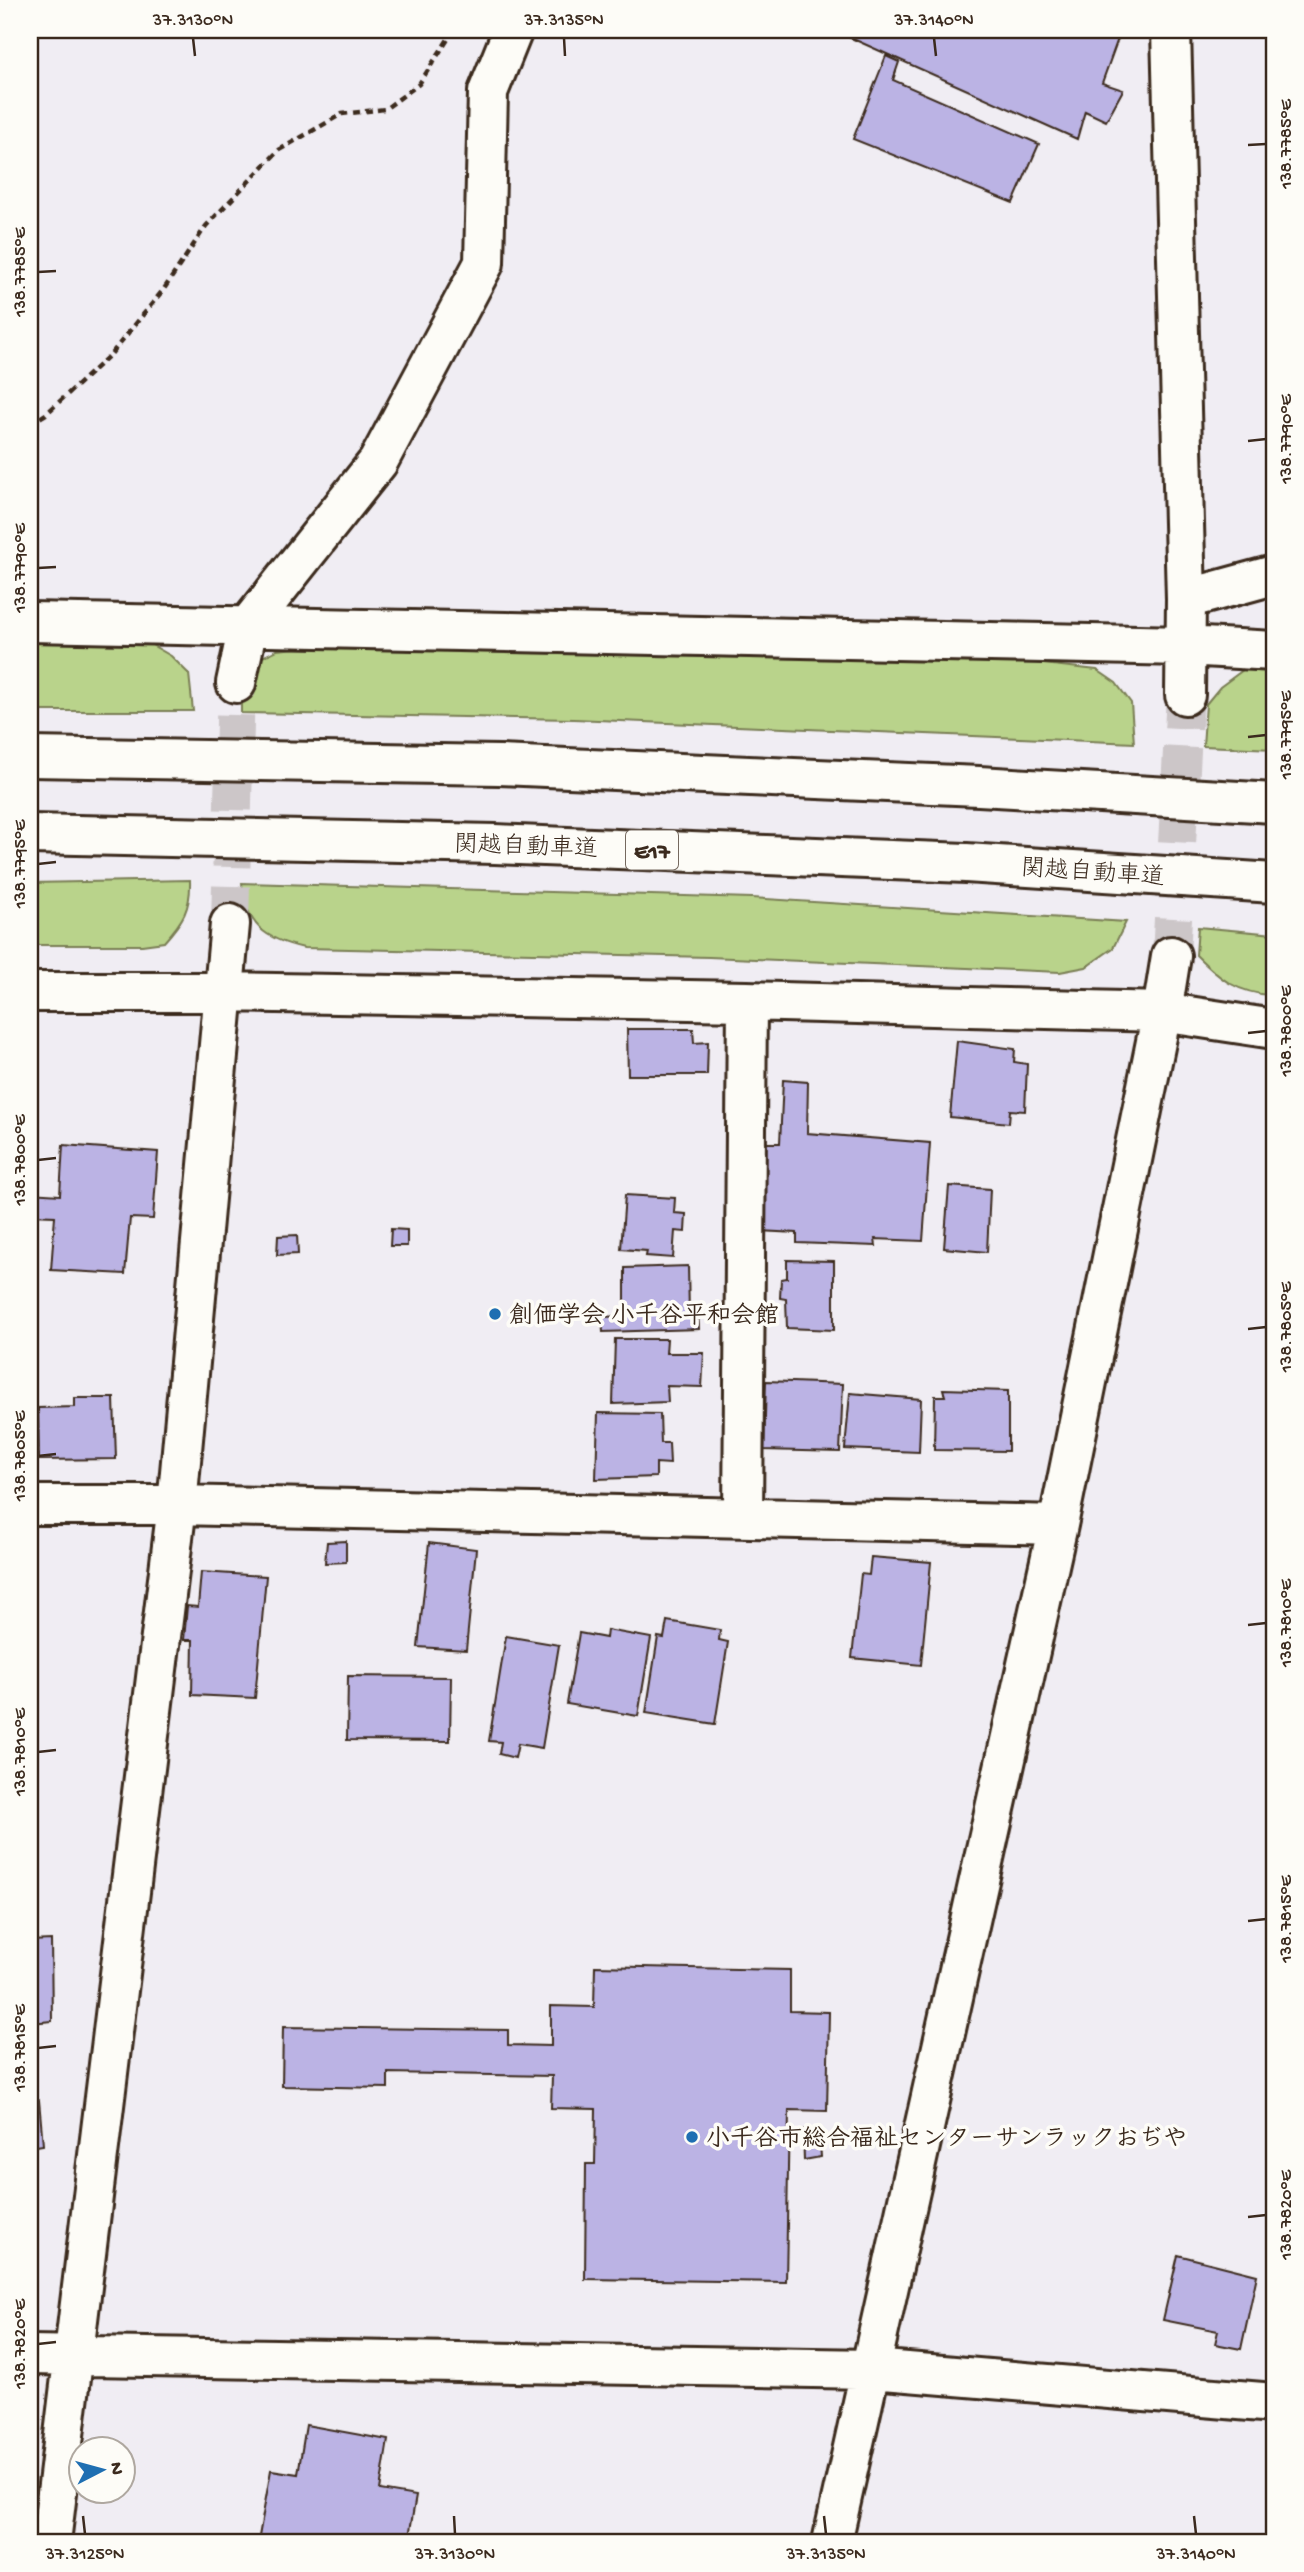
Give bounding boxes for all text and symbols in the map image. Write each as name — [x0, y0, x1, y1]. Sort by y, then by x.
text: 37.3130°N — [152, 11, 233, 32]
text: 37.3135°N — [523, 11, 604, 32]
text: 37.3140°N — [893, 11, 974, 32]
text: 138.7785°E — [1277, 98, 1298, 190]
text: 138.7785°E — [11, 226, 32, 318]
text: 138.7790°E — [1277, 394, 1298, 485]
text: 138.7790°E — [11, 523, 32, 614]
text: 138.7795°E — [1277, 690, 1298, 780]
text: 138.7795°E — [11, 819, 32, 909]
street label: 関越自動車道 — [453, 830, 598, 866]
road number: E17 — [626, 830, 678, 870]
street label: 関越自動車道 — [1020, 854, 1166, 894]
text: 138.7800°E — [1277, 985, 1298, 1078]
text: 138.7800°E — [11, 1114, 32, 1207]
text: 138.7805°E — [1277, 1281, 1298, 1373]
place label: 創価学会 小千谷平和会館 — [509, 1302, 779, 1332]
marker: 創価学会 小千谷平和会館 — [487, 1306, 503, 1322]
text: 138.7805°E — [11, 1410, 32, 1502]
text: 138.7810°E — [1277, 1578, 1298, 1668]
text: 138.7810°E — [11, 1707, 32, 1797]
text: 138.7815°E — [1277, 1875, 1298, 1964]
text: 138.7815°E — [11, 2004, 32, 2093]
place label: 小千谷市総合福祉センターサンラックおぢや — [706, 2125, 1187, 2155]
marker: 小千谷市総合福祉センターサンラックおぢや — [684, 2129, 700, 2145]
text: 138.7820°E — [1277, 2169, 1298, 2261]
text: 138.7820°E — [11, 2298, 32, 2390]
north arrow — [66, 2436, 136, 2506]
text: N — [103, 2461, 128, 2476]
text: 37.3125°N — [44, 2545, 125, 2566]
text: 37.3130°N — [414, 2545, 495, 2566]
text: 37.3135°N — [785, 2545, 866, 2566]
text: 37.3140°N — [1155, 2545, 1236, 2566]

